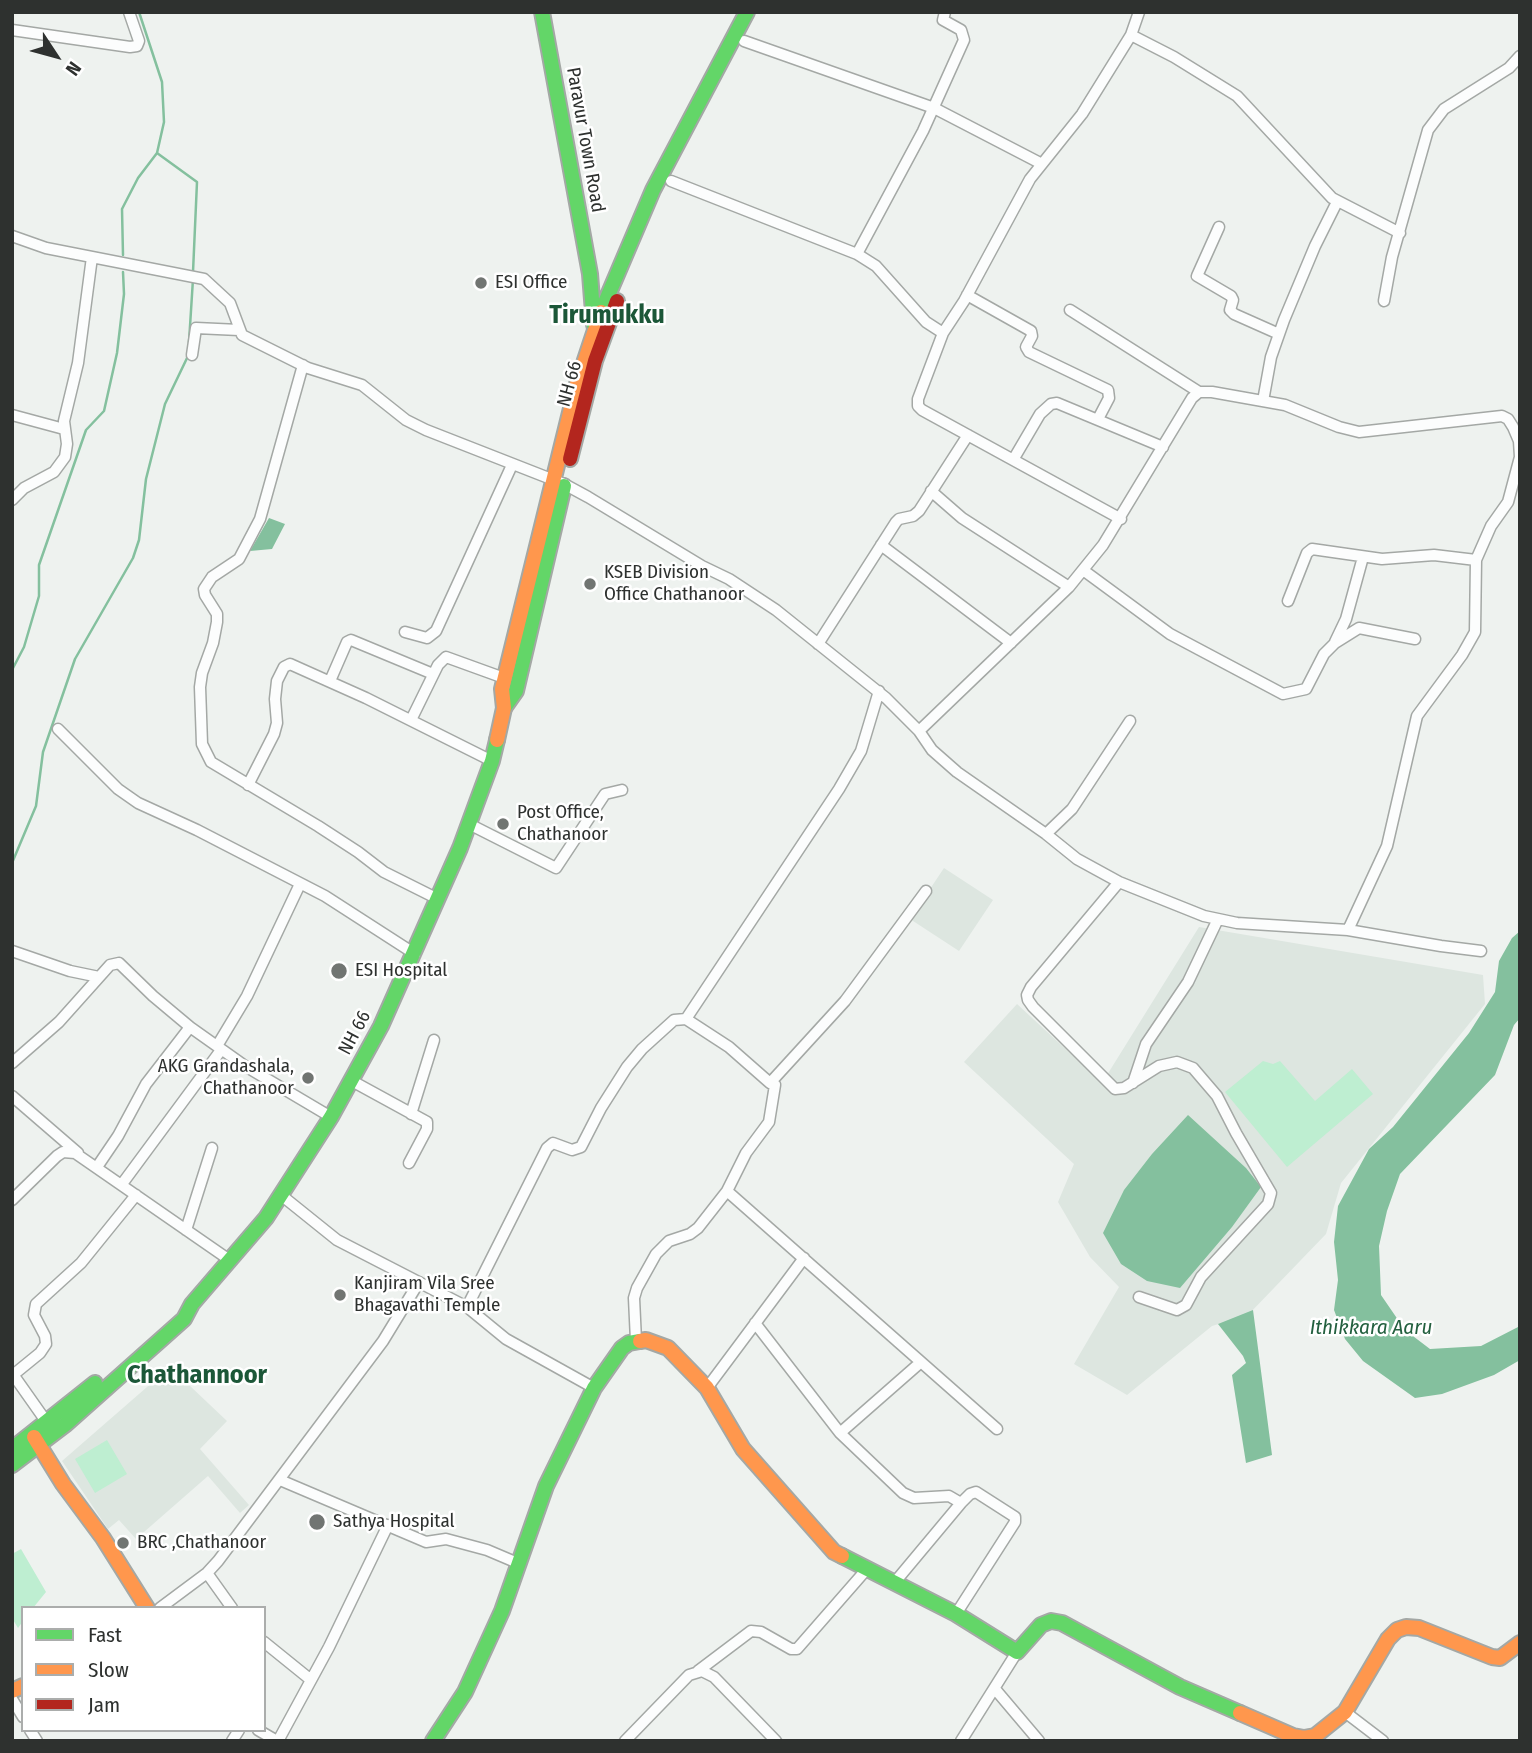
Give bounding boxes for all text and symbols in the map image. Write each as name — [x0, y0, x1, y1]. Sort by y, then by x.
north arrow — [21, 21, 91, 91]
text: N — [61, 57, 86, 80]
street label: Paravur Town Road — [561, 66, 609, 214]
place label: ESI Office — [495, 272, 567, 294]
marker: ESI Office — [473, 275, 489, 291]
district label: Tirumukku — [549, 300, 665, 332]
street label: NH 66 — [553, 359, 587, 409]
place label: KSEB Division Office Chathanoor — [604, 562, 744, 606]
marker: KSEB Division Office Chathanoor — [582, 576, 598, 592]
place label: Post Office, Chathanoor — [517, 802, 608, 846]
marker: Post Office, Chathanoor — [495, 816, 511, 832]
place label: ESI Hospital — [355, 960, 447, 982]
marker: ESI Hospital — [329, 961, 349, 981]
street label: NH 66 — [334, 1007, 376, 1059]
place label: AKG Grandashala, Chathanoor — [158, 1056, 294, 1100]
marker: AKG Grandashala, Chathanoor — [300, 1070, 316, 1086]
place label: Kanjiram Vila Sree Bhagavathi Temple — [354, 1273, 500, 1317]
marker: Kanjiram Vila Sree Bhagavathi Temple — [332, 1287, 348, 1303]
water label: Ithikkara Aaru — [1310, 1315, 1432, 1341]
district label: Chathannoor — [127, 1360, 267, 1392]
place label: Sathya Hospital — [333, 1511, 455, 1533]
marker: Sathya Hospital — [307, 1512, 327, 1532]
place label: BRC ,Chathanoor — [137, 1532, 266, 1554]
marker: BRC ,Chathanoor — [115, 1535, 131, 1551]
legend — [21, 1606, 266, 1732]
text: Fast — [88, 1622, 122, 1648]
text: Slow — [88, 1657, 129, 1683]
text: Jam — [88, 1692, 120, 1718]

